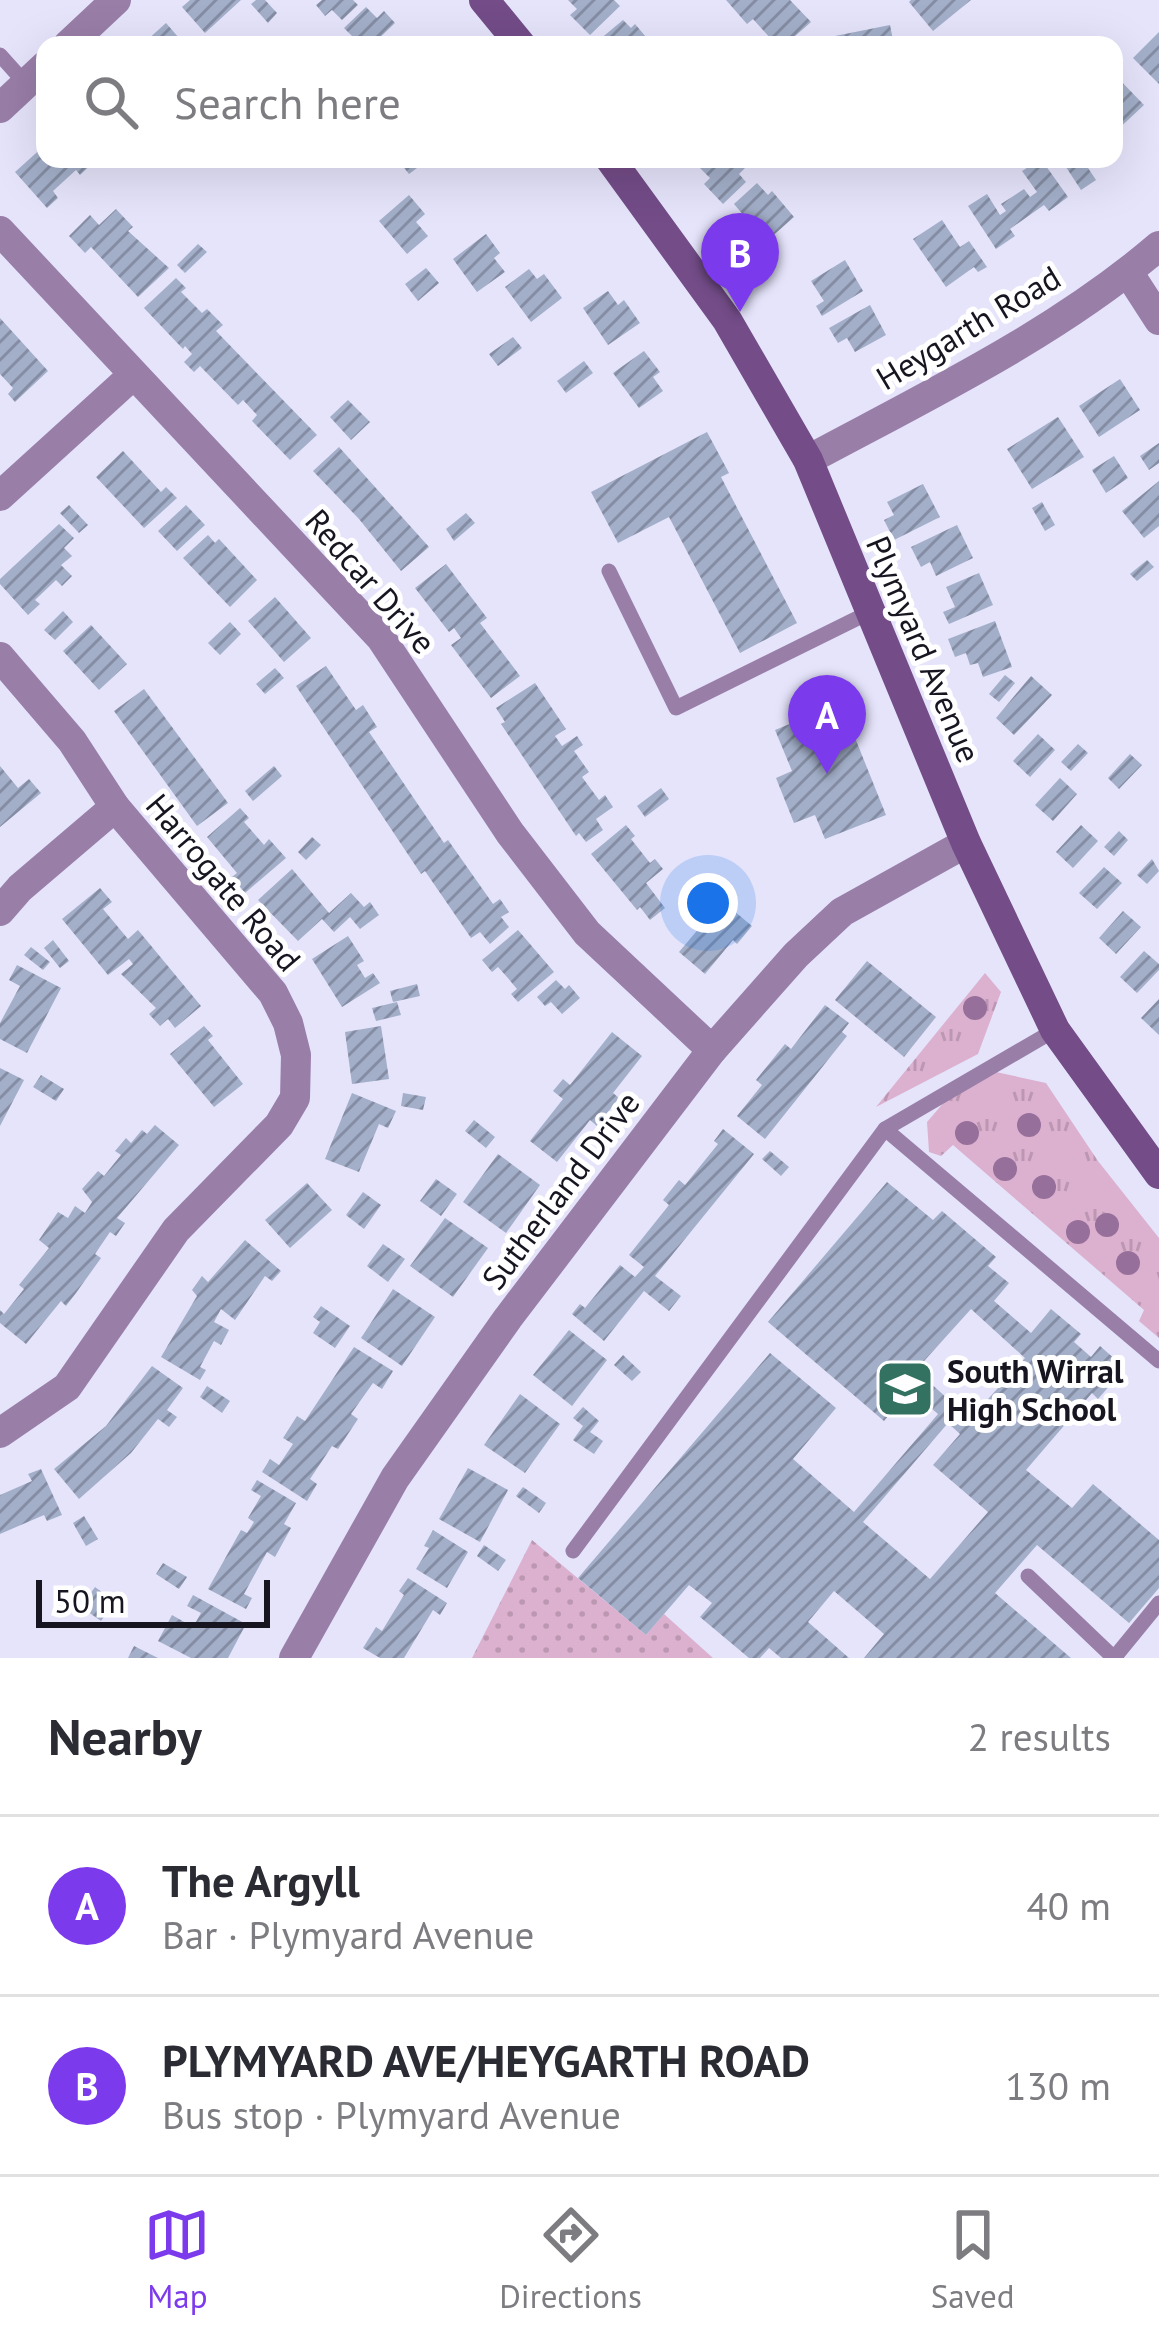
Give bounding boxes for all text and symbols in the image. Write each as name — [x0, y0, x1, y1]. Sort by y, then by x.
search box — [36, 36, 1123, 168]
icon: search — [78, 69, 144, 135]
text: Search here — [174, 73, 401, 131]
pin: B — [701, 213, 779, 312]
street label: Heygarth Road — [868, 255, 1068, 399]
street label: Redcar Drive — [296, 500, 446, 662]
street label: Plymyard Avenue — [857, 529, 991, 769]
pin: A — [788, 675, 866, 774]
street label: Harrogate Road — [137, 784, 311, 980]
your location — [678, 873, 738, 933]
street label: Sutherland Drive — [471, 1082, 649, 1298]
place label: South Wirral High School — [947, 1349, 1124, 1430]
school or university icon: South Wirral High School — [874, 1358, 936, 1420]
scale bar — [36, 1574, 270, 1627]
text: 50 m — [54, 1579, 126, 1622]
text: Nearby — [48, 1703, 202, 1769]
text: 2 results — [968, 1711, 1111, 1762]
text: The Argyll — [162, 1851, 360, 1909]
text: A — [75, 1880, 99, 1931]
text: 40 m — [1026, 1880, 1111, 1931]
text: Bar · Plymyard Avenue — [162, 1909, 534, 1960]
text: PLYMYARD AVE/HEYGARTH ROAD — [162, 2031, 810, 2089]
text: B — [75, 2060, 99, 2111]
text: 130 m — [1005, 2060, 1111, 2111]
text: Bus stop · Plymyard Avenue — [162, 2089, 621, 2140]
tab: Map — [144, 2202, 210, 2317]
tab: Directions — [499, 2202, 642, 2317]
tab: Saved — [931, 2202, 1015, 2317]

